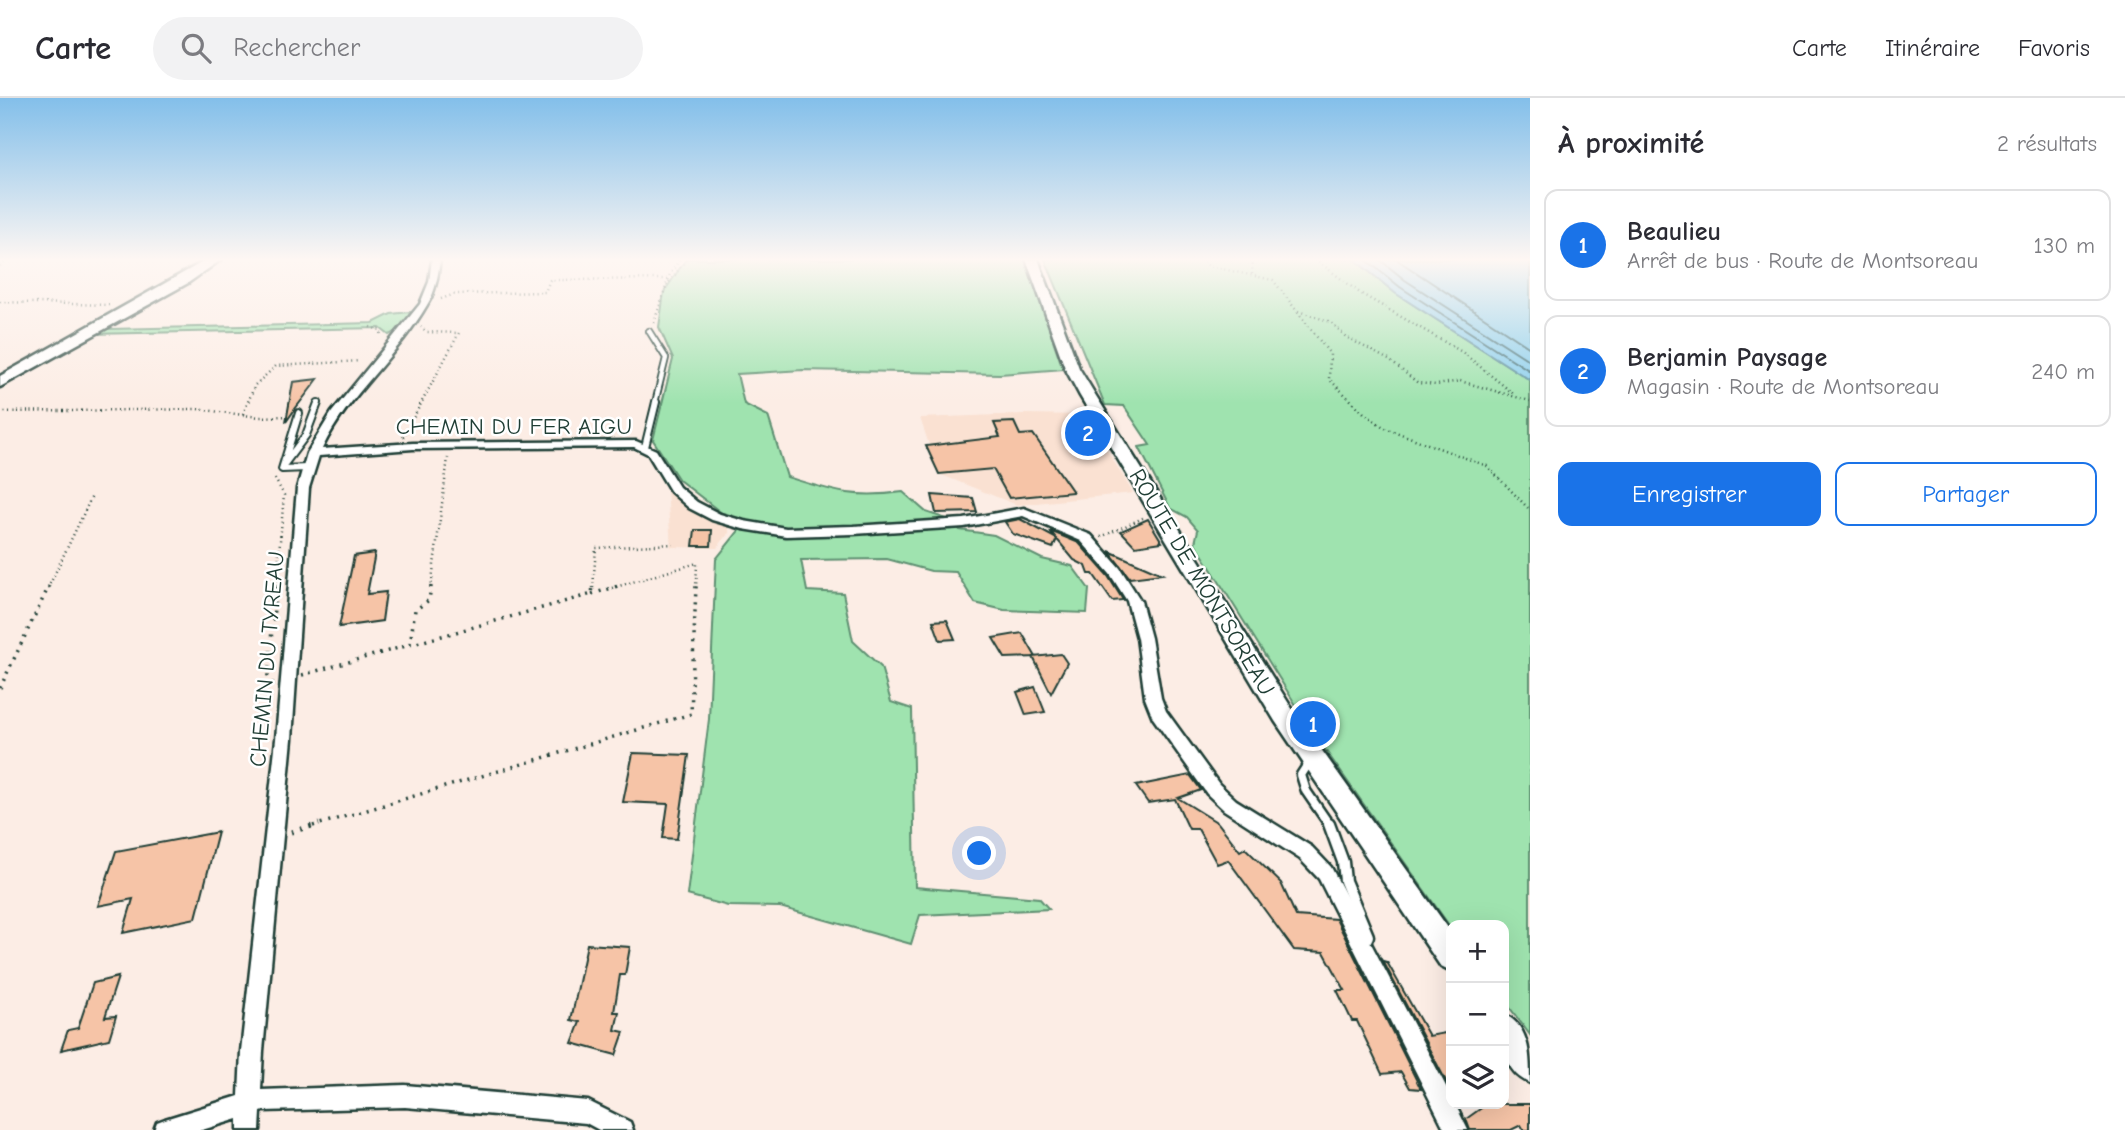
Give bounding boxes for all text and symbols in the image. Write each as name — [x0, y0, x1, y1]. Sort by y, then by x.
search box — [153, 17, 643, 80]
text: Carte — [35, 29, 111, 67]
icon: search — [177, 29, 215, 67]
text: Rechercher — [233, 33, 360, 63]
text: Carte — [1792, 34, 1847, 62]
text: Itinéraire — [1885, 34, 1980, 62]
text: Favoris — [2018, 34, 2090, 62]
text: À proximité — [1558, 126, 1704, 161]
text: 2 résultats — [1997, 130, 2097, 157]
text: Beaulieu — [1627, 217, 1721, 247]
text: 1 — [1578, 232, 1588, 259]
text: 130 m — [2034, 232, 2095, 259]
text: Arrêt de bus · Route de Montsoreau — [1627, 247, 1978, 274]
text: Berjamin Paysage — [1627, 343, 1827, 373]
text: 2 — [1577, 358, 1589, 385]
text: 240 m — [2031, 358, 2095, 385]
text: Magasin · Route de Montsoreau — [1627, 373, 1939, 400]
pin: 2 — [1065, 407, 1111, 459]
street label: CHEMIN DU FER AIGU — [396, 413, 632, 440]
button: Enregistrer — [1558, 462, 1821, 526]
button: Partager — [1835, 462, 2097, 526]
street label: ROUTE DE MONTSOREAU — [1124, 464, 1280, 700]
street label: CHEMIN DU TYREAU — [244, 550, 290, 768]
pin: 1 — [1290, 698, 1336, 750]
your location — [962, 836, 996, 870]
map controls — [1446, 920, 1509, 1109]
button: + — [1446, 920, 1509, 983]
button: − — [1446, 983, 1509, 1046]
button: layers — [1446, 1046, 1509, 1109]

